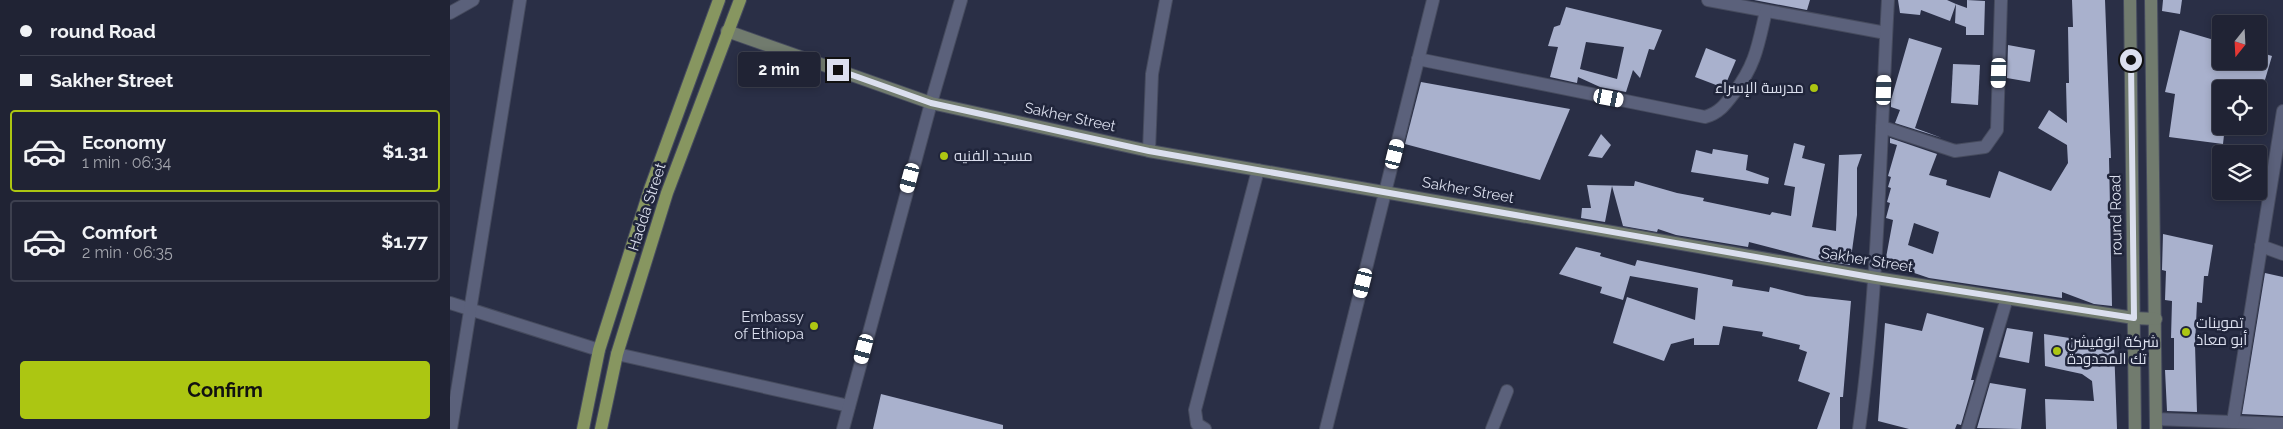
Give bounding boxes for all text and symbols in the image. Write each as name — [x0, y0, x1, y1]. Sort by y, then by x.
north arrow — [2212, 15, 2268, 70]
map controls — [2212, 15, 2267, 200]
text: round Road — [50, 20, 156, 42]
route start — [2120, 49, 2142, 71]
callout: 2 min — [738, 52, 820, 88]
car — [1990, 58, 2007, 88]
route end — [827, 59, 849, 81]
text: 2 min — [758, 60, 800, 79]
text: Sakher Street — [50, 69, 173, 91]
car — [1875, 75, 1892, 105]
place label: مدرسة الإسراء — [1715, 79, 1804, 97]
button: locate — [2212, 80, 2267, 135]
marker: مدرسة الإسراء — [1808, 82, 1820, 94]
car — [1592, 88, 1625, 108]
street label: Sakher Street — [1023, 99, 1117, 135]
icon: car — [22, 129, 67, 174]
text: Economy — [82, 131, 166, 153]
car — [1384, 138, 1405, 170]
text: $1.31 — [382, 140, 428, 162]
button: layers — [2212, 145, 2267, 200]
place label: مسجد الفنيه — [954, 147, 1033, 165]
marker: مسجد الفنيه — [938, 150, 950, 162]
text: 1 min · 06:34 — [82, 153, 171, 172]
street label: Hadda Street — [624, 161, 670, 253]
car — [898, 162, 921, 194]
street label: Sakher Street — [1421, 173, 1515, 207]
street label: round Road — [2106, 174, 2126, 256]
icon: car — [22, 219, 67, 264]
text: Comfort — [82, 221, 157, 243]
text: $1.77 — [381, 230, 428, 252]
text: 2 min · 06:35 — [82, 243, 173, 262]
street label: Sakher Street — [1820, 244, 1914, 276]
car — [1352, 267, 1373, 299]
place label: Embassy of Ethiopa — [734, 308, 804, 343]
place label: تموينات أبو معاذ — [2196, 314, 2247, 349]
marker: Embassy of Ethiopa — [808, 320, 820, 332]
marker: تموينات أبو معاذ — [2180, 326, 2192, 338]
car — [852, 333, 875, 365]
place label: شركة انوفيشن تك المحدودة — [2067, 333, 2159, 368]
marker: شركة انوفيشن تك المحدودة — [2051, 345, 2063, 357]
button: Confirm — [20, 361, 430, 419]

